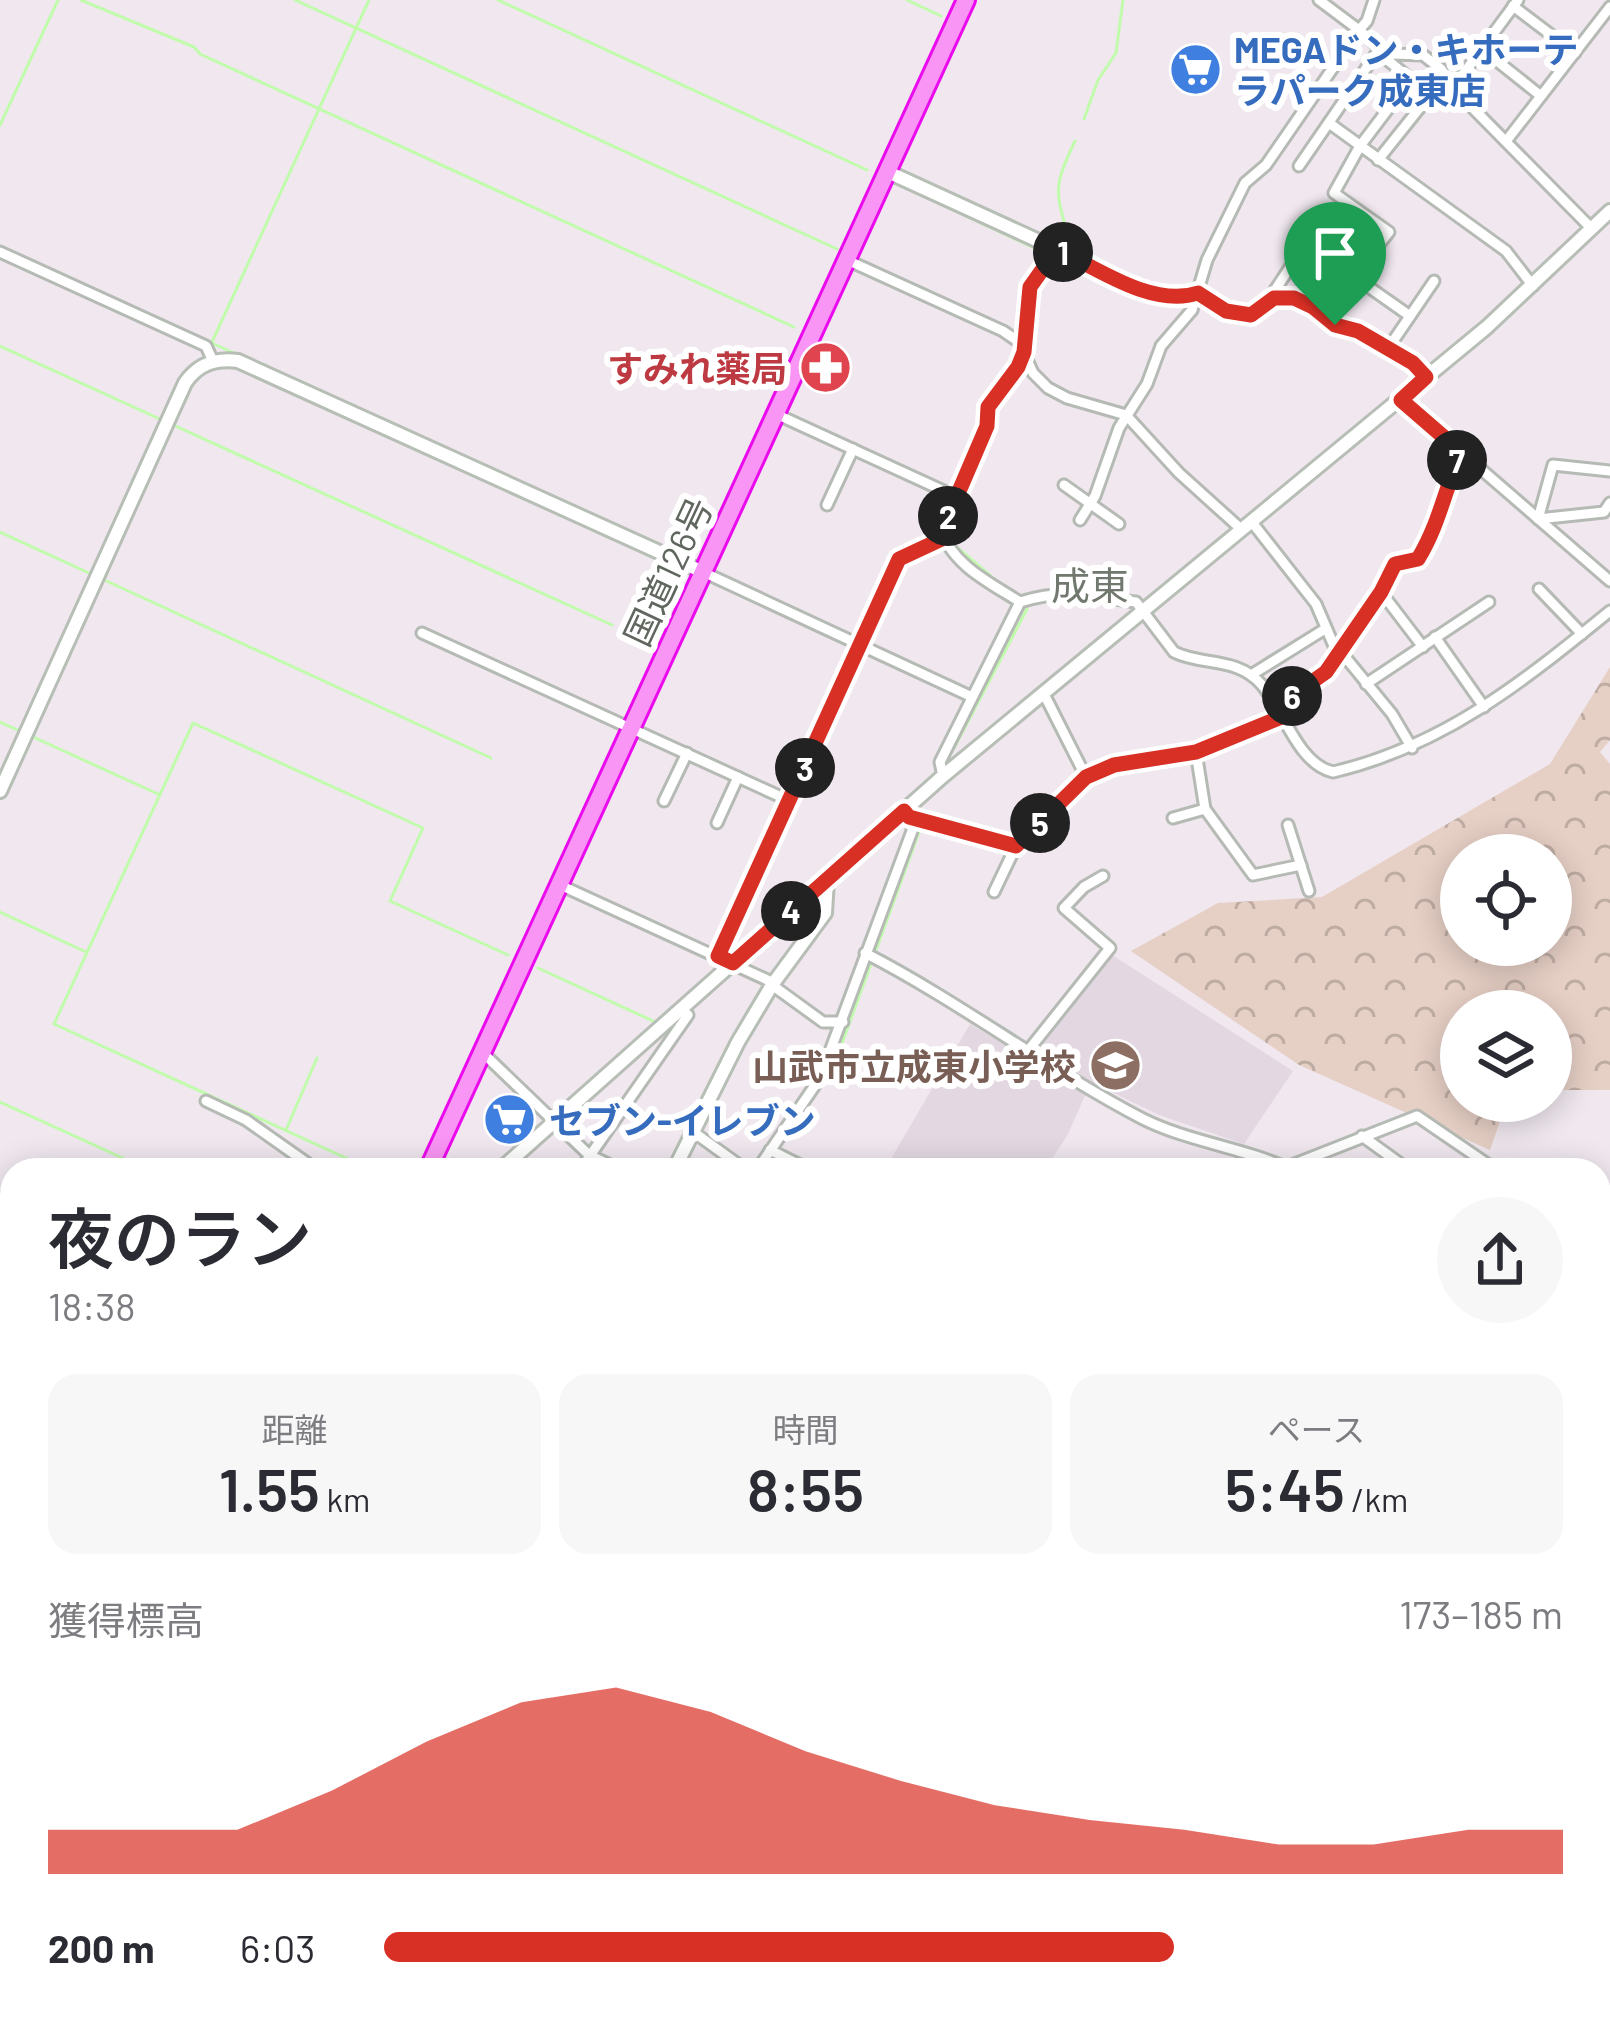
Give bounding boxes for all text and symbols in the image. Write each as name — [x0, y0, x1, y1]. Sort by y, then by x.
place label: MEGAドン・キホーテ ラパーク成東店 — [1234, 27, 1578, 111]
supermarket icon: MEGAドン・キホーテ ラパーク成東店 — [1167, 41, 1223, 97]
pin — [1284, 202, 1386, 325]
icon: arrive — [1302, 220, 1368, 286]
pin: 1 — [1033, 222, 1093, 282]
text: 1 — [1057, 232, 1069, 272]
pharmacy icon: すみれ薬局 — [798, 339, 854, 395]
place label: すみれ薬局 — [607, 346, 787, 389]
pin: 7 — [1427, 430, 1487, 490]
text: 7 — [1449, 440, 1465, 480]
pin: 2 — [918, 486, 978, 546]
street label: 国道126号 — [614, 490, 720, 652]
text: 2 — [939, 496, 957, 536]
district label: 成東 — [1051, 561, 1129, 608]
pin: 6 — [1262, 666, 1322, 726]
text: 6 — [1283, 676, 1301, 716]
pin: 3 — [775, 738, 835, 798]
text: 3 — [796, 748, 814, 788]
pin: 5 — [1010, 793, 1070, 853]
text: 5 — [1031, 803, 1049, 843]
map controls — [1440, 834, 1572, 1122]
button: locate — [1440, 834, 1572, 966]
pin: 4 — [761, 881, 821, 941]
text: 4 — [781, 891, 801, 931]
button: layers — [1440, 990, 1572, 1122]
school or university icon: 山武市立成東小学校 — [1087, 1037, 1143, 1093]
place label: 山武市立成東小学校 — [752, 1044, 1076, 1087]
supermarket icon: セブン-イレブン — [482, 1091, 538, 1147]
place label: セブン-イレブン — [549, 1098, 816, 1141]
text: 夜のラン — [48, 1197, 312, 1276]
button: share — [1437, 1197, 1563, 1323]
text: 18:38 — [48, 1282, 136, 1329]
text: 距離 — [262, 1409, 328, 1449]
text: 時間 — [773, 1409, 839, 1449]
text: ペース — [1268, 1409, 1365, 1449]
text: 1.55 — [219, 1452, 320, 1524]
text: 8:55 — [747, 1452, 864, 1524]
text: 5:45 — [1225, 1452, 1345, 1524]
text: km — [320, 1479, 370, 1519]
text: /km — [1345, 1479, 1408, 1519]
text: 173–185 m — [1399, 1590, 1563, 1637]
text: 獲得標高 — [48, 1596, 204, 1643]
text: 200 m — [48, 1924, 155, 1971]
text: 6:03 — [240, 1924, 315, 1971]

